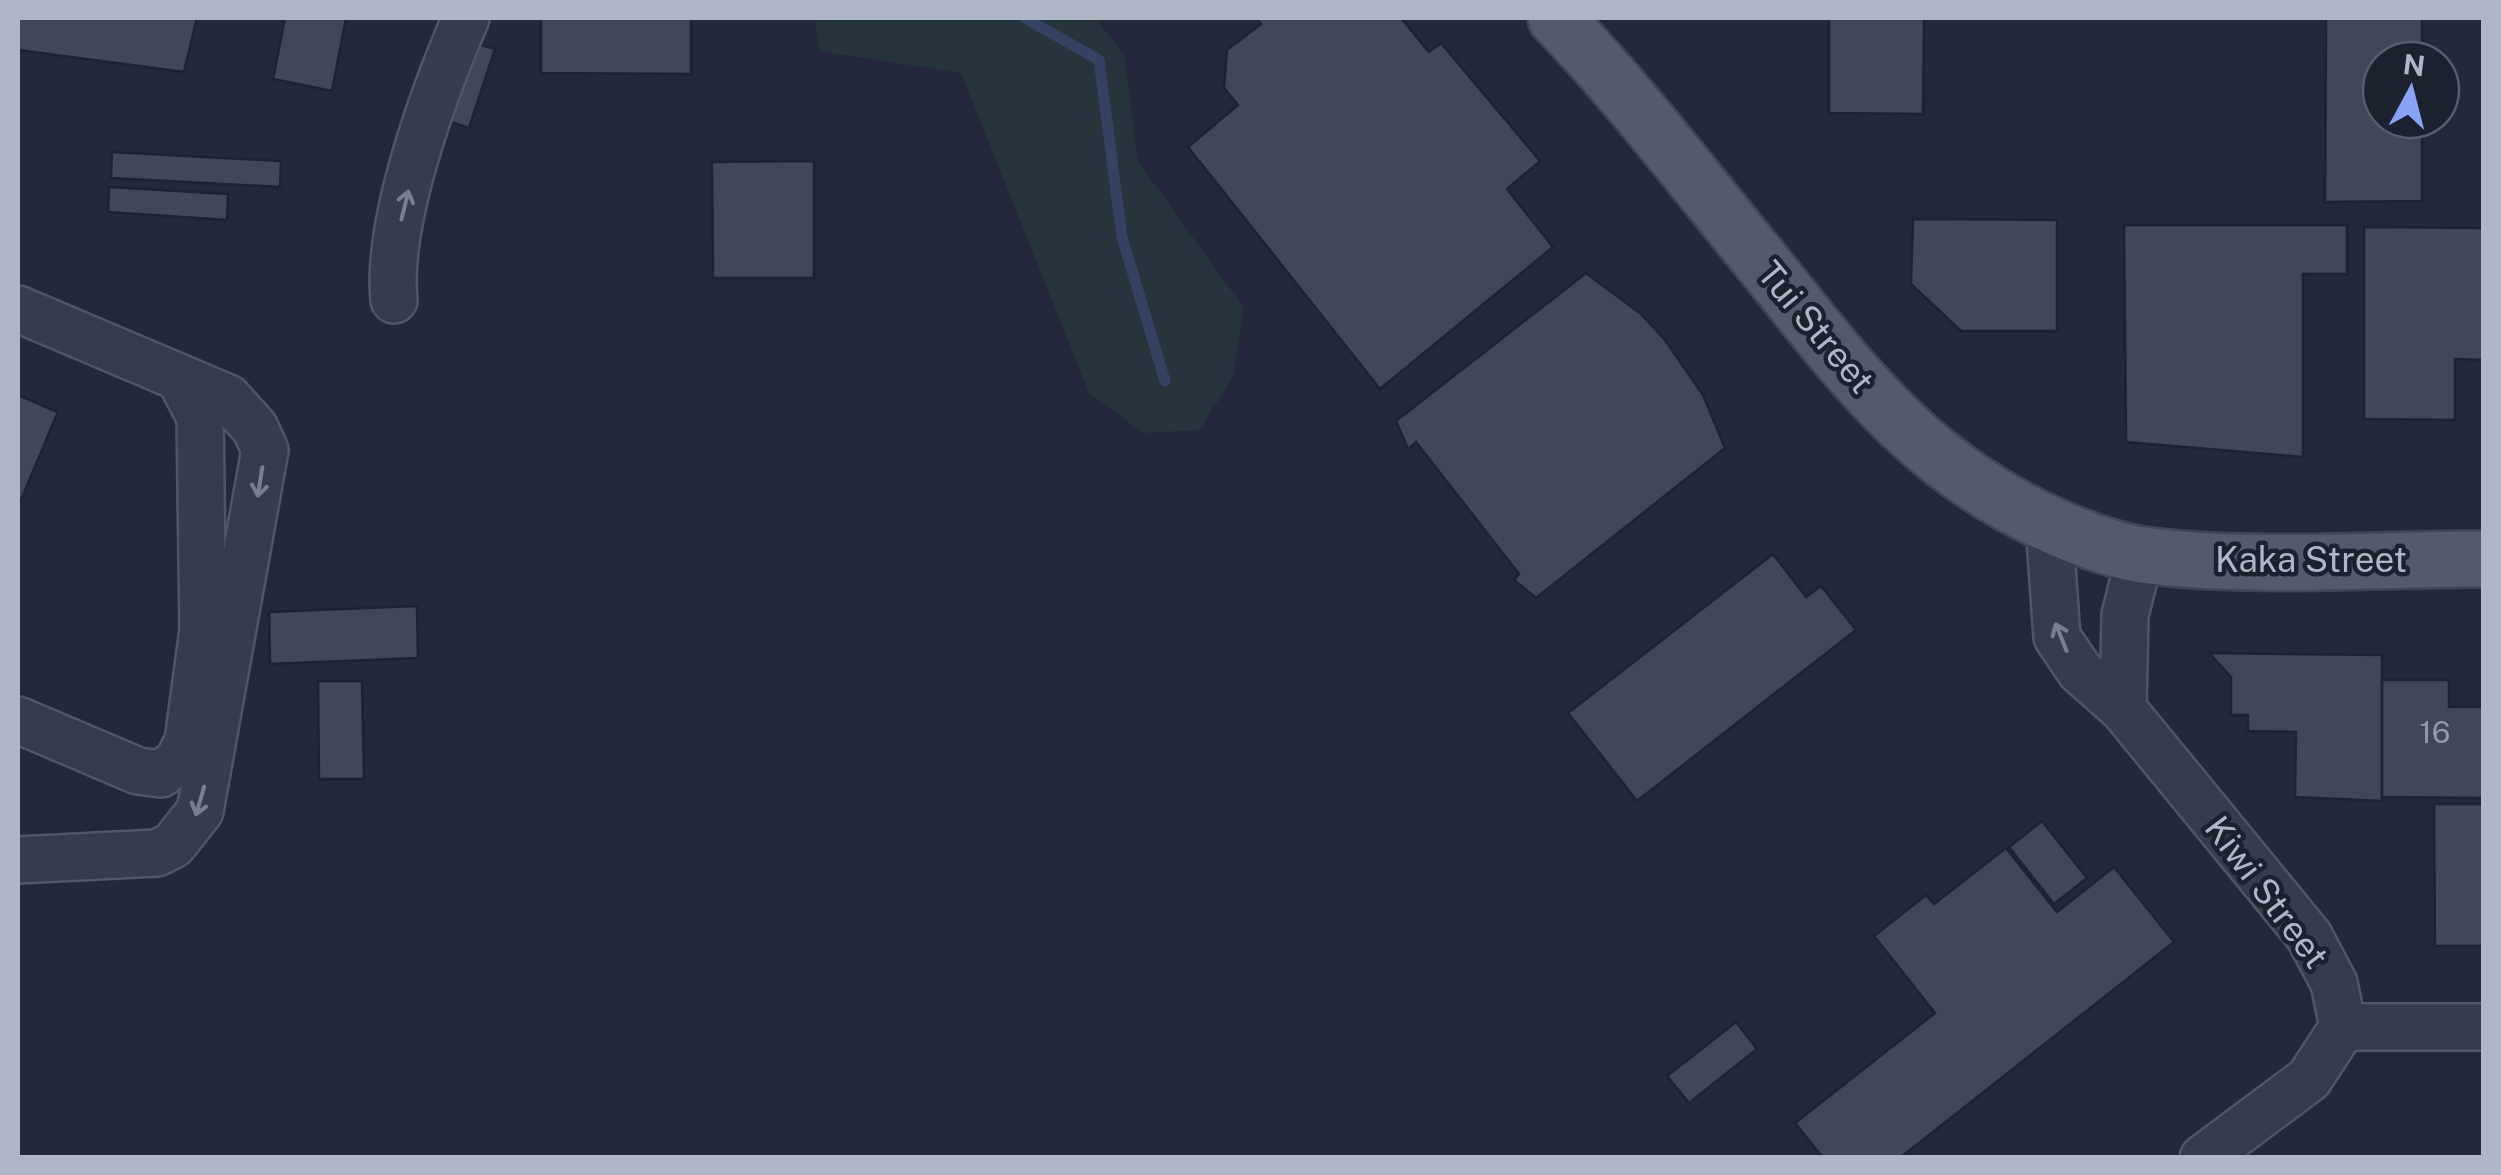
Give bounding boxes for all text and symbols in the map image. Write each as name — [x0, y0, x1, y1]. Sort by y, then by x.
north arrow — [2361, 40, 2461, 140]
text: N — [2401, 47, 2427, 82]
one-way arrow — [397, 190, 415, 222]
street label: Tui Street — [1749, 253, 1883, 401]
one-way arrow — [250, 466, 269, 498]
street label: Kaka Street — [2215, 539, 2407, 580]
one-way arrow — [2051, 622, 2069, 652]
house number: 16 — [2420, 714, 2450, 750]
one-way arrow — [190, 785, 208, 817]
street label: Kiwi Street — [2197, 808, 2337, 976]

